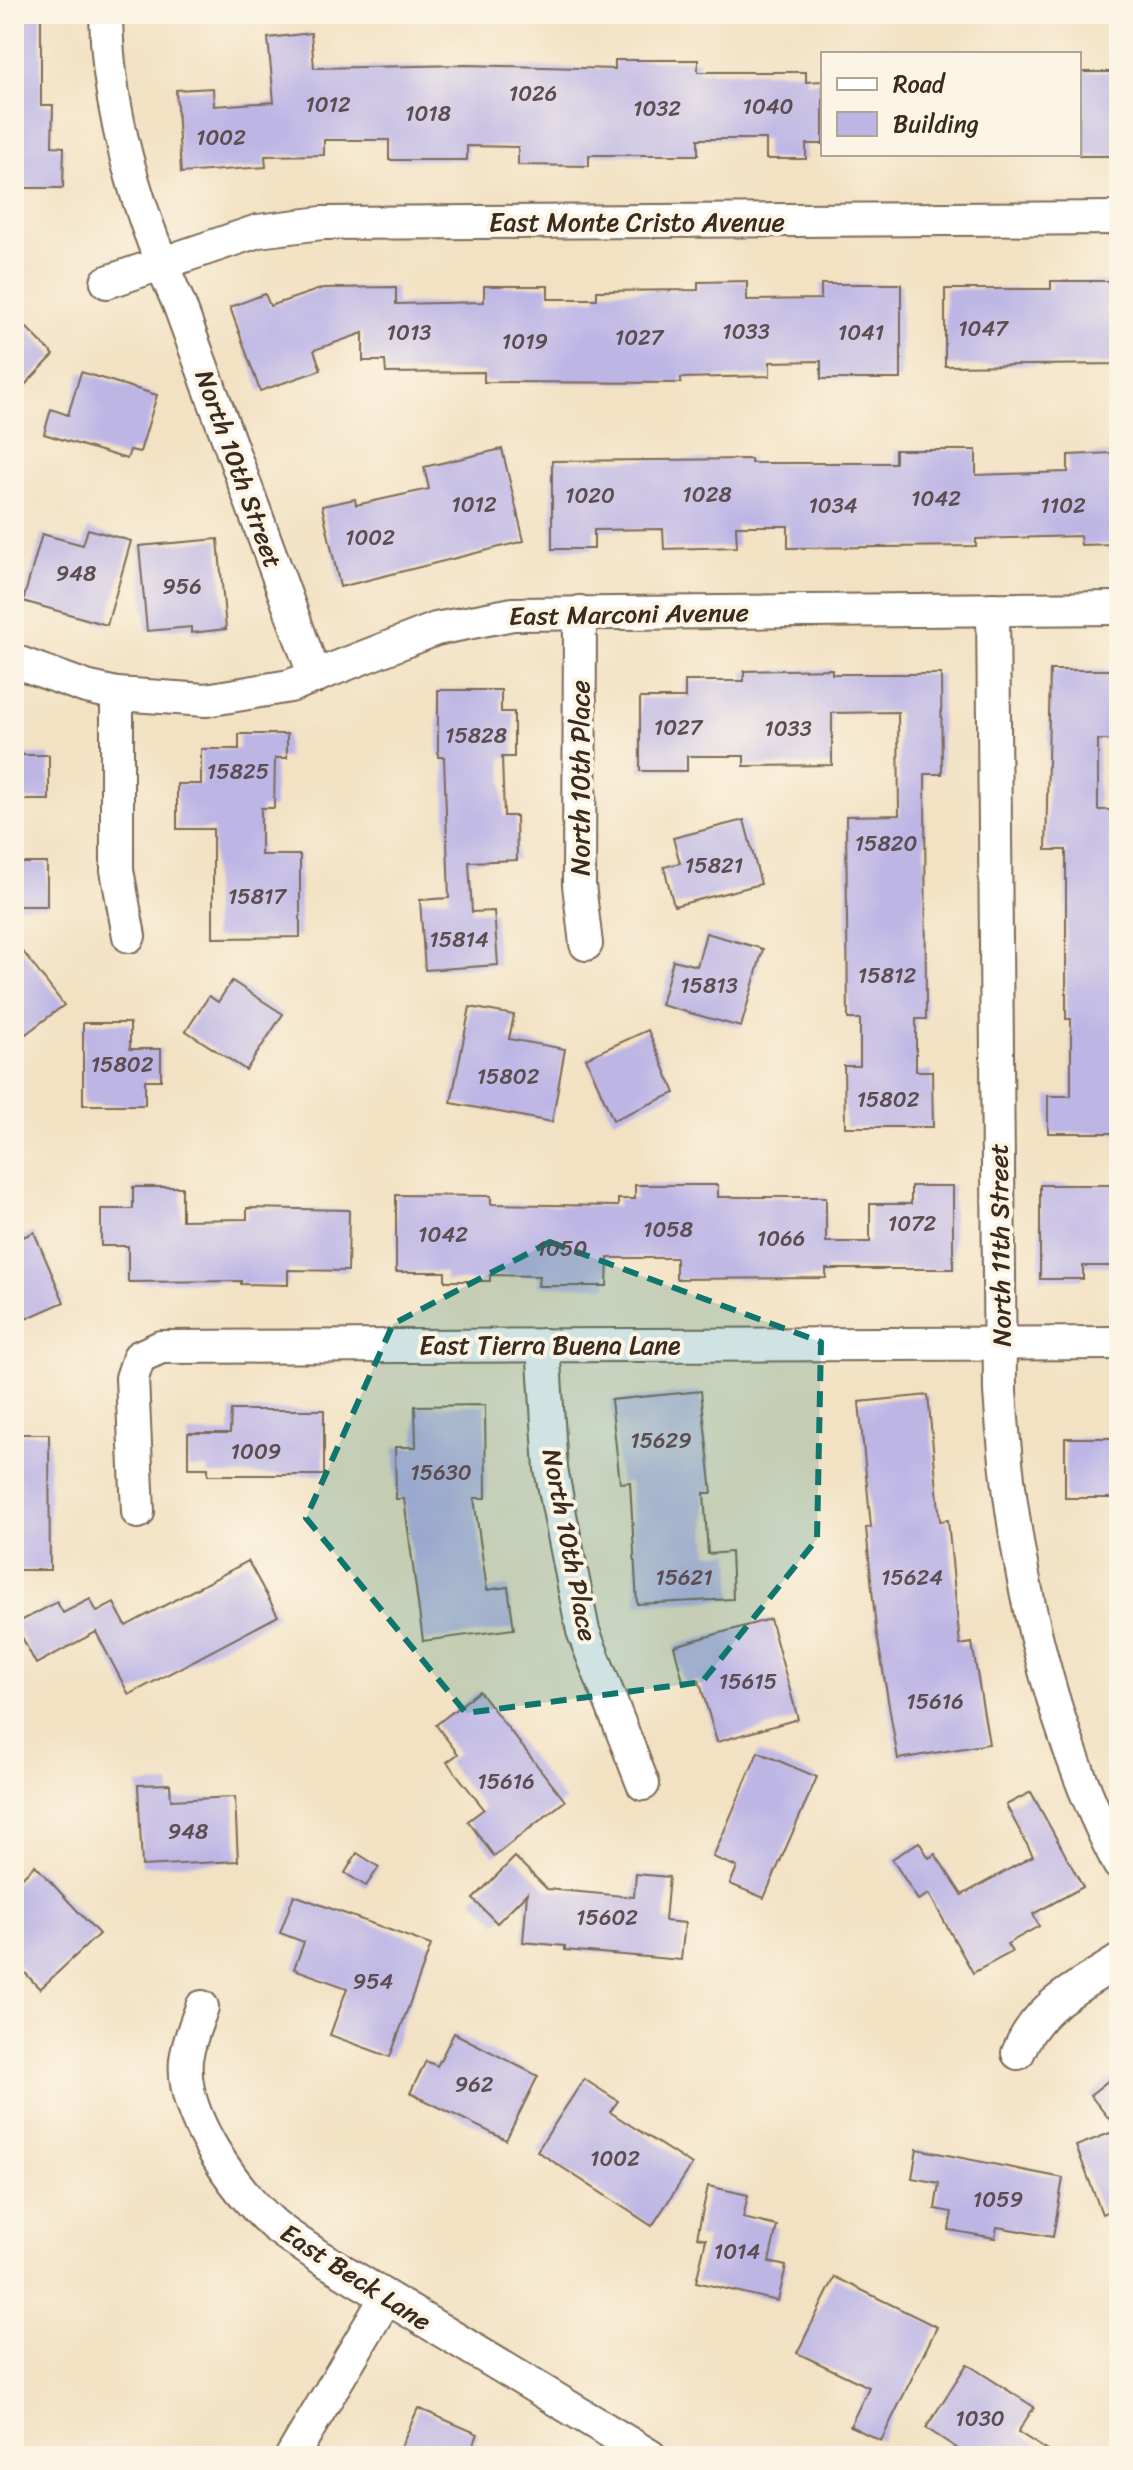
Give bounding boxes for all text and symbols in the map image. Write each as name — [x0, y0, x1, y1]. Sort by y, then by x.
legend — [821, 52, 1081, 156]
text: Road — [893, 63, 947, 105]
house number: 1026 — [509, 74, 557, 113]
house number: 1012 — [305, 85, 351, 124]
house number: 1040 — [743, 87, 794, 126]
house number: 1032 — [633, 89, 681, 128]
house number: 1018 — [405, 94, 451, 133]
text: Building — [893, 103, 979, 145]
house number: 1002 — [196, 118, 246, 157]
street label: East Monte Cristo Avenue — [489, 199, 785, 245]
house number: 1047 — [958, 309, 1009, 348]
house number: 1033 — [722, 312, 770, 351]
house number: 1013 — [387, 313, 431, 352]
house number: 1041 — [838, 313, 884, 352]
house number: 1027 — [615, 318, 665, 357]
house number: 1019 — [502, 322, 548, 361]
street label: North 10th Street — [182, 363, 296, 575]
house number: 1028 — [682, 475, 732, 514]
house number: 1020 — [565, 476, 615, 515]
house number: 1042 — [911, 479, 961, 518]
house number: 1012 — [451, 485, 497, 524]
house number: 1034 — [808, 486, 858, 525]
house number: 1102 — [1040, 486, 1086, 525]
house number: 1002 — [345, 518, 395, 557]
house number: 948 — [56, 554, 96, 593]
house number: 956 — [162, 567, 202, 606]
street label: East Marconi Avenue — [509, 589, 749, 639]
street label: North 10th Place — [557, 680, 603, 876]
house number: 1027 — [654, 708, 704, 747]
house number: 1033 — [764, 709, 812, 748]
house number: 15828 — [445, 716, 507, 755]
house number: 15825 — [207, 752, 269, 791]
house number: 15820 — [855, 824, 917, 863]
house number: 15821 — [685, 846, 743, 885]
house number: 15817 — [228, 877, 288, 916]
house number: 15814 — [429, 920, 489, 959]
house number: 15812 — [858, 956, 916, 995]
house number: 15813 — [680, 966, 738, 1005]
house number: 15802 — [91, 1045, 154, 1084]
house number: 15802 — [477, 1057, 540, 1096]
house number: 15802 — [857, 1080, 920, 1119]
street label: North 11th Street — [975, 1143, 1025, 1347]
house number: 1072 — [888, 1204, 937, 1243]
house number: 1058 — [643, 1210, 693, 1249]
house number: 1042 — [418, 1215, 468, 1254]
house number: 1066 — [757, 1219, 805, 1258]
house number: 1050 — [537, 1229, 587, 1268]
street label: East Tierra Buena Lane — [419, 1322, 681, 1368]
house number: 15629 — [630, 1421, 692, 1460]
house number: 1009 — [231, 1432, 281, 1471]
street label: North 10th Place — [529, 1445, 611, 1645]
house number: 15630 — [410, 1453, 472, 1492]
house number: 15621 — [655, 1558, 713, 1597]
house number: 15624 — [881, 1558, 943, 1597]
house number: 15615 — [719, 1662, 777, 1701]
house number: 15616 — [906, 1682, 964, 1721]
house number: 15616 — [477, 1762, 535, 1801]
house number: 948 — [168, 1812, 208, 1851]
house number: 15602 — [576, 1898, 638, 1937]
house number: 954 — [353, 1962, 394, 2001]
house number: 962 — [455, 2065, 494, 2104]
house number: 1002 — [590, 2139, 640, 2178]
house number: 1059 — [973, 2180, 1023, 2219]
street label: East Beck Lane — [271, 2211, 441, 2343]
house number: 1014 — [714, 2232, 761, 2271]
house number: 1030 — [955, 2399, 1005, 2438]

